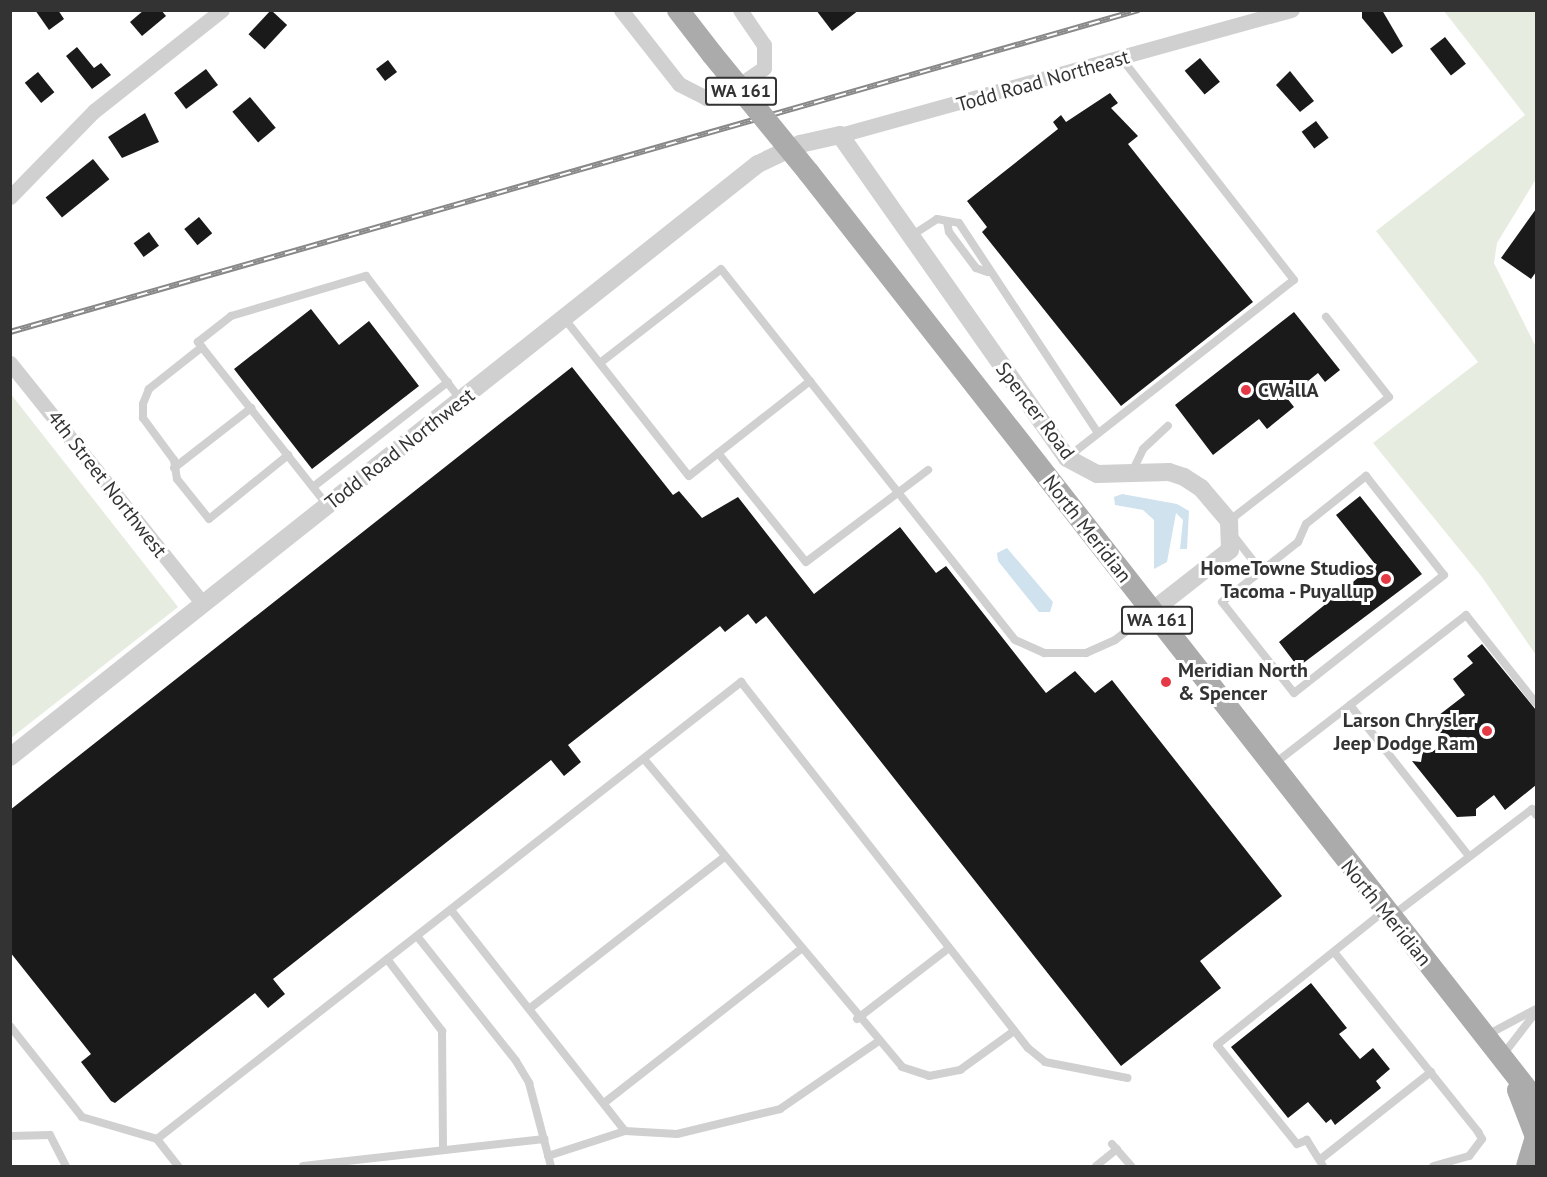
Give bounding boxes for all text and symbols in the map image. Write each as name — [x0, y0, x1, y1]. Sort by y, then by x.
street label: Todd Road Northeast — [954, 45, 1132, 117]
road number: WA 161 — [704, 76, 778, 106]
street label: Spencer Road — [991, 358, 1079, 464]
place label: CWallA — [1258, 378, 1319, 402]
street label: Todd Road Northwest — [321, 383, 479, 515]
marker: CWallA — [1239, 383, 1253, 397]
street label: 4th Street Northwest — [42, 406, 172, 562]
street label: North Meridian — [1038, 470, 1136, 588]
place label: HomeTowne Studios Tacoma - Puyallup — [1200, 556, 1374, 603]
marker: HomeTowne Studios Tacoma - Puyallup — [1379, 572, 1393, 586]
road number: WA 161 — [1120, 605, 1194, 635]
place label: Meridian North & Spencer — [1178, 658, 1308, 705]
marker: Meridian North & Spencer — [1159, 675, 1173, 689]
place label: Larson Chrysler Jeep Dodge Ram — [1334, 708, 1475, 755]
marker: Larson Chrysler Jeep Dodge Ram — [1480, 724, 1494, 738]
street label: North Meridian — [1336, 855, 1436, 971]

